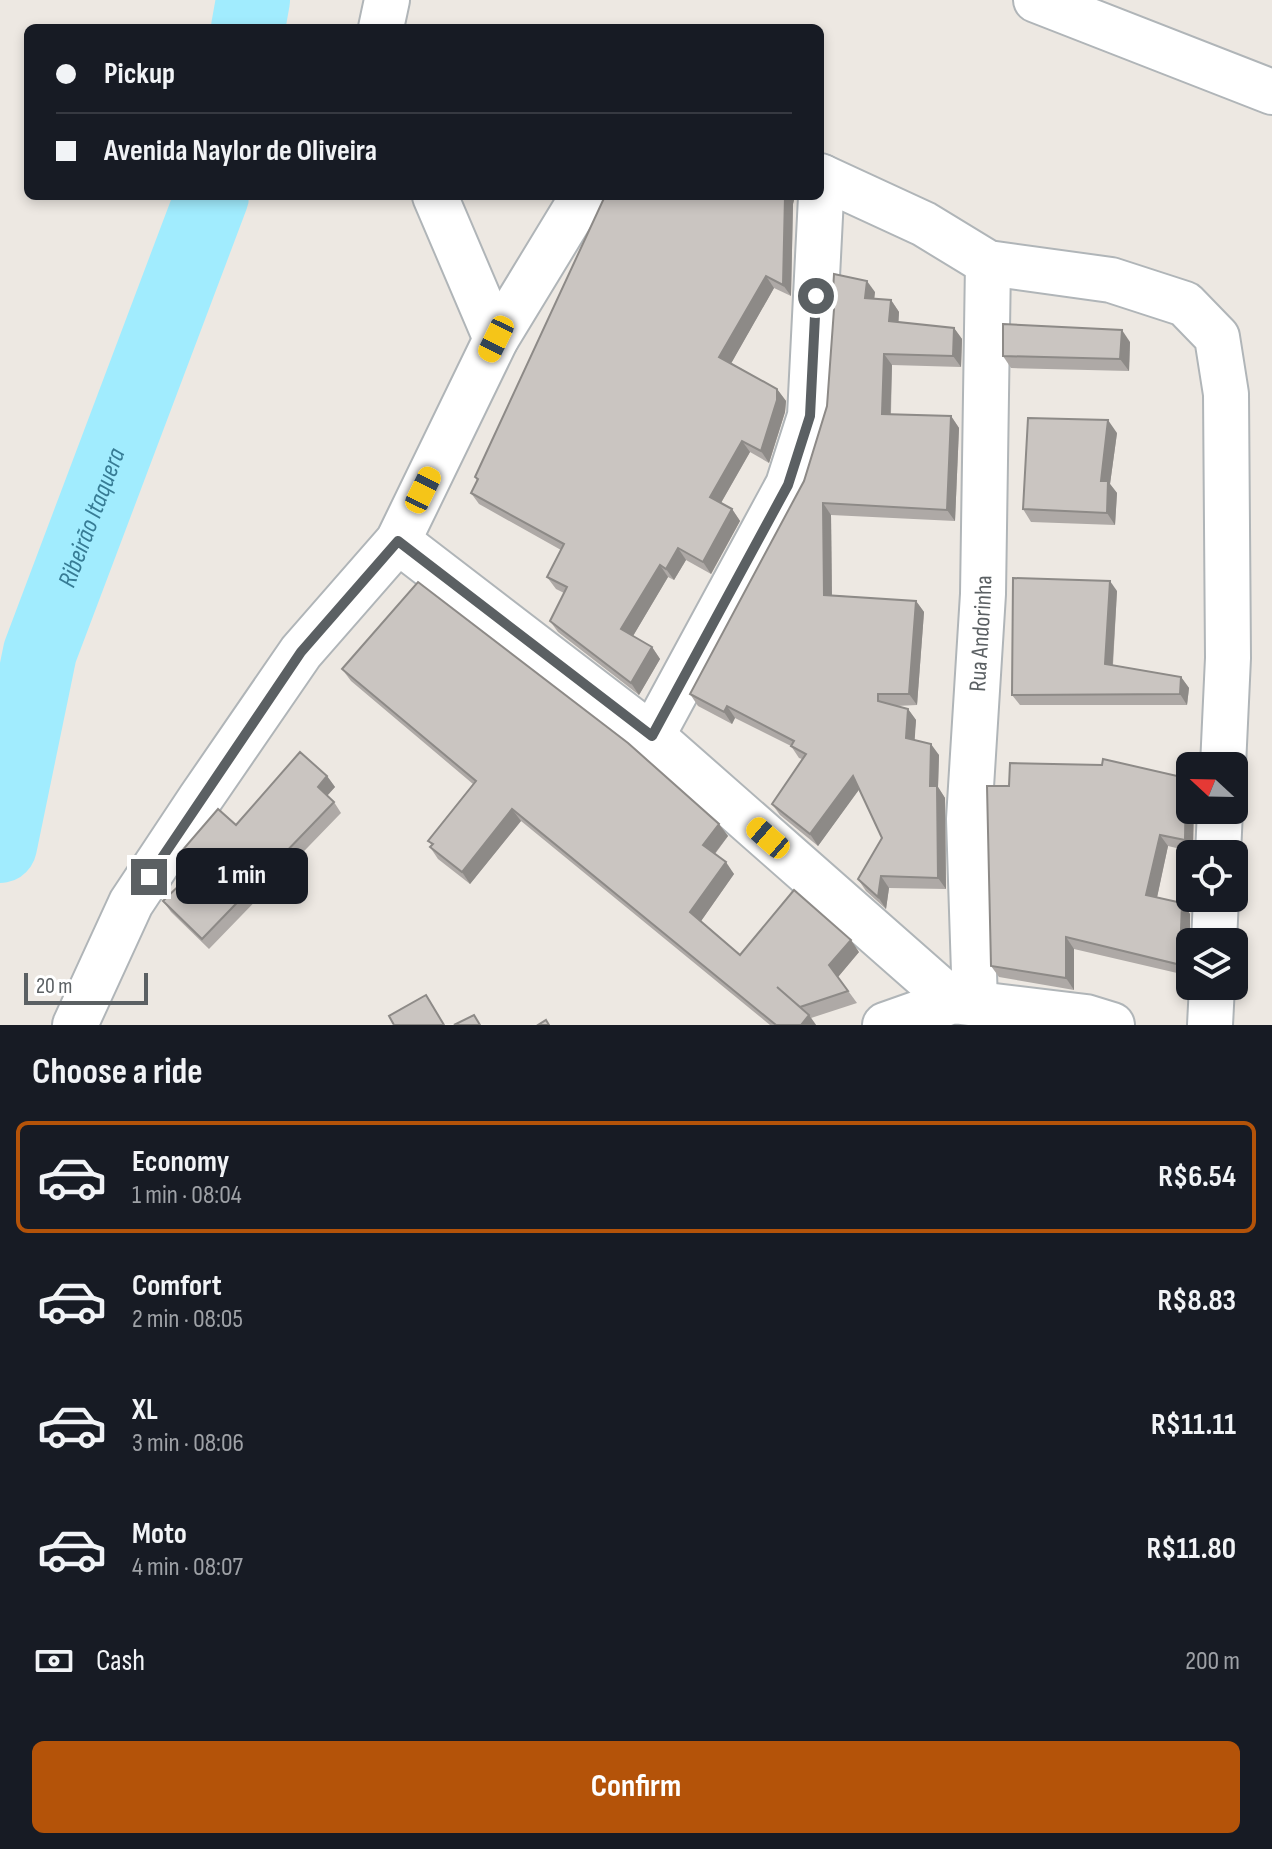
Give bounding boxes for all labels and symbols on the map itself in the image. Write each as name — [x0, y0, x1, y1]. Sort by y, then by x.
route start — [798, 278, 834, 314]
car — [475, 312, 517, 366]
water label: Ribeirão Itaquera — [52, 444, 133, 592]
car — [402, 463, 444, 517]
street label: Rua Andorinha — [963, 575, 998, 692]
north arrow — [1176, 752, 1248, 824]
car — [742, 813, 794, 863]
callout: 1 min — [177, 849, 309, 905]
route end — [131, 859, 167, 895]
scale bar — [24, 969, 148, 1005]

